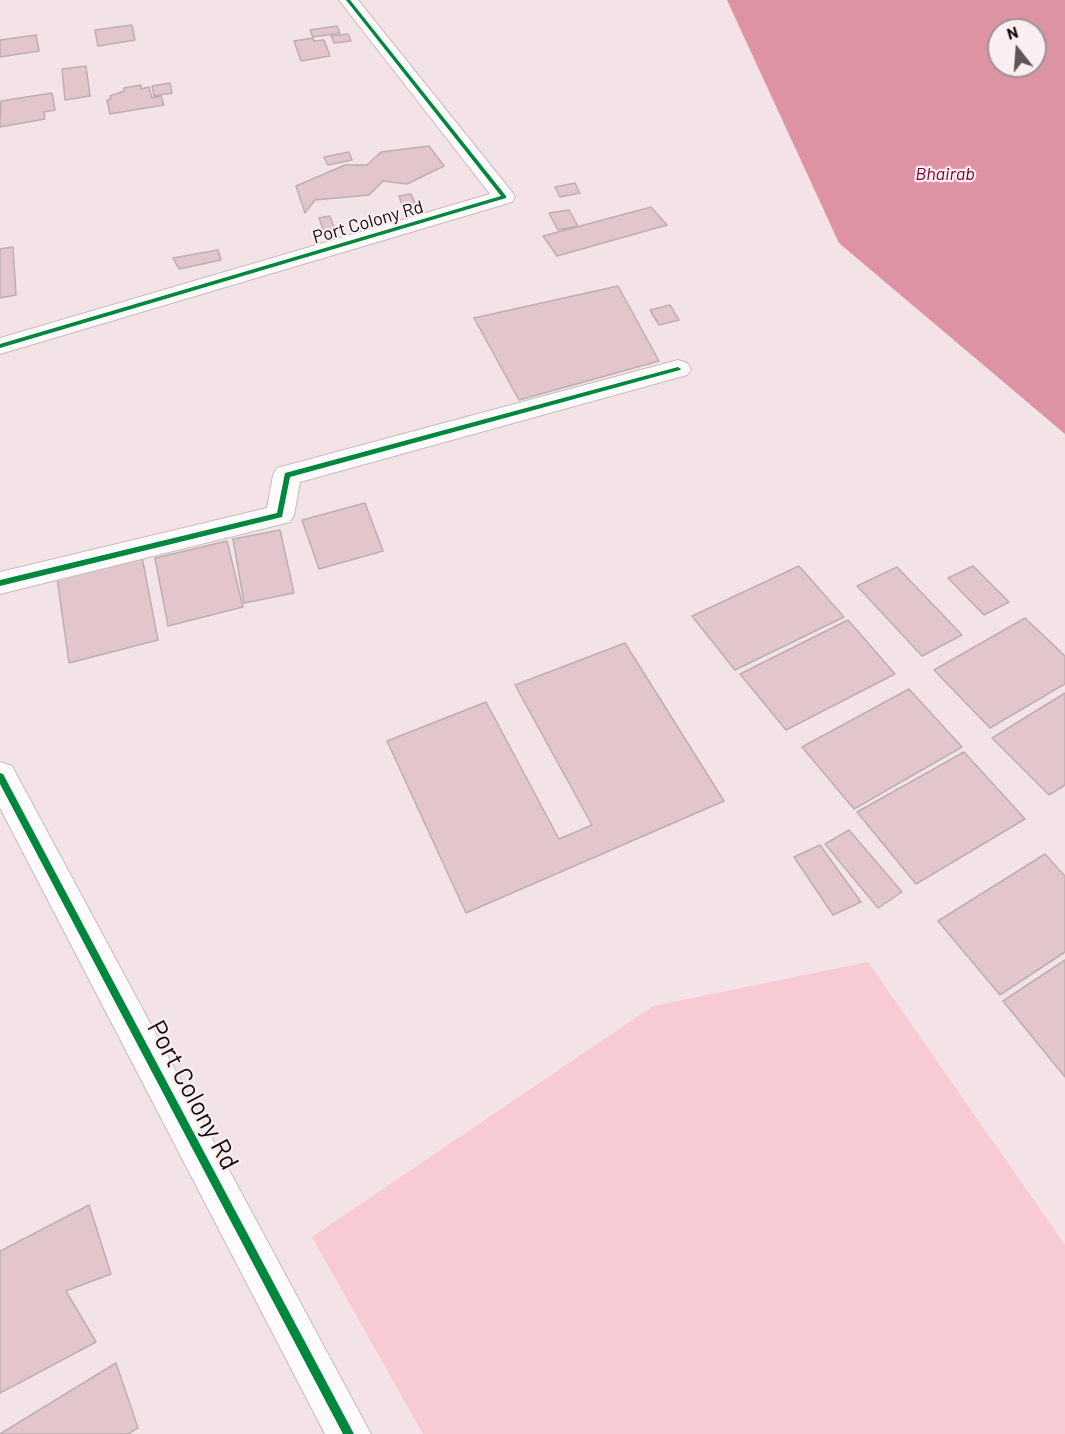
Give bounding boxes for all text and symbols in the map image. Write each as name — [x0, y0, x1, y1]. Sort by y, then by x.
north arrow — [987, 18, 1047, 78]
text: N — [1004, 22, 1020, 43]
water label: Bhairab — [915, 163, 975, 185]
street label: Port Colony Rd — [310, 196, 426, 248]
street label: Port Colony Rd — [141, 1015, 245, 1175]

